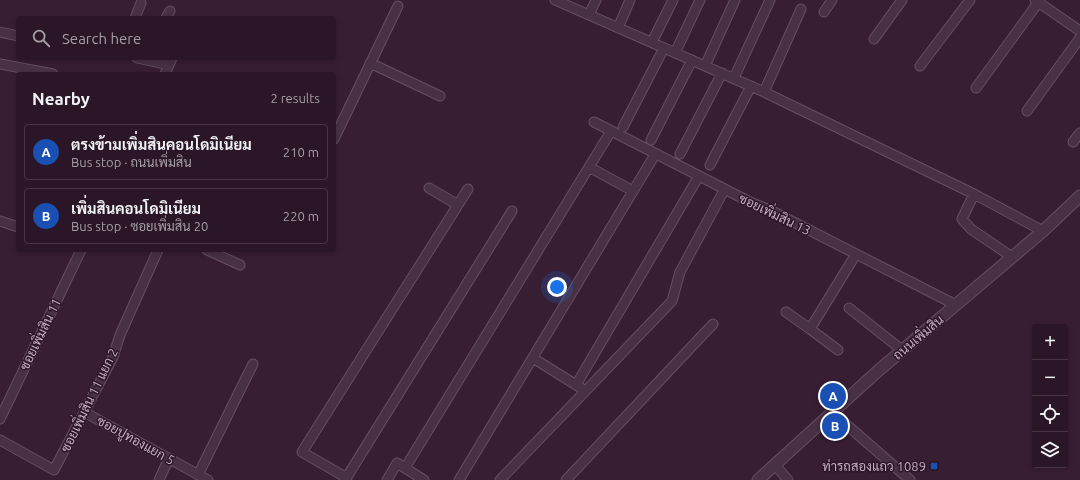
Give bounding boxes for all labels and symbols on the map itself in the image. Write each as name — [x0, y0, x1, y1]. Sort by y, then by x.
street label: ซอยเพิ่มสิน 13 — [737, 187, 815, 237]
your location — [547, 277, 567, 297]
street label: ซอยเพิ่มสิน 11 — [13, 294, 63, 372]
street label: ถนนเพิ่มสิน — [887, 309, 946, 362]
street label: ซอยเพิ่มสิน 11 แยก 2 — [54, 344, 120, 454]
pin: A — [820, 381, 846, 411]
pin: B — [822, 411, 848, 441]
street label: ซอยปูทองแยก 5 — [93, 413, 177, 470]
place label: ท่ารถสองแถว 1089 — [822, 459, 926, 473]
marker: ท่ารถสองแถว 1089 — [929, 461, 939, 471]

